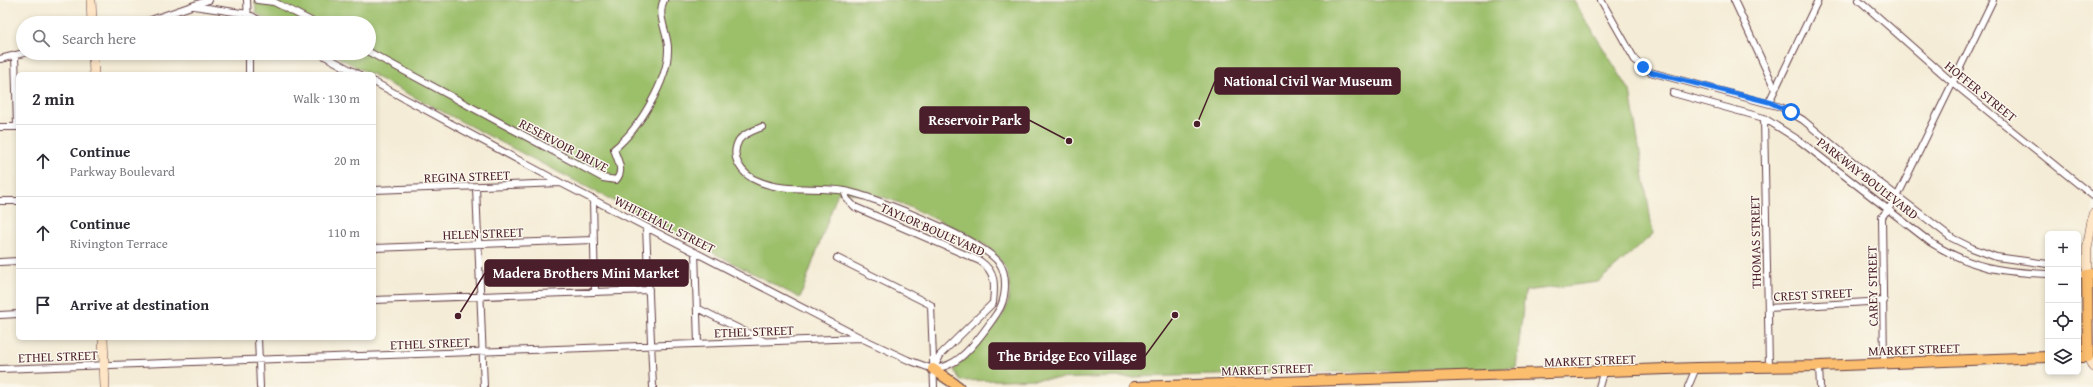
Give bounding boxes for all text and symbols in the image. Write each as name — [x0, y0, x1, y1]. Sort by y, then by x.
search box — [16, 16, 376, 60]
icon: search — [30, 27, 52, 49]
text: Search here — [62, 28, 136, 49]
street label: HOFFER STREET — [1941, 56, 2021, 127]
route end — [1634, 58, 1652, 76]
callout: National Civil War Museum — [1215, 68, 1400, 94]
text: National Civil War Museum — [1224, 71, 1392, 91]
text: 2 min — [32, 86, 74, 111]
text: Walk · 130 m — [293, 89, 360, 108]
route start — [1782, 103, 1800, 121]
callout: Reservoir Park — [920, 107, 1029, 133]
text: Reservoir Park — [929, 110, 1022, 130]
street label: RESERVOIR DRIVE — [516, 114, 612, 177]
street label: PARKWAY BOULEVARD — [1813, 133, 1922, 224]
text: Continue — [70, 141, 131, 162]
icon: ahead — [32, 150, 54, 172]
text: 20 m — [334, 151, 360, 170]
text: Parkway Boulevard — [70, 162, 175, 181]
street label: REGINA STREET — [423, 165, 511, 188]
street label: WHITEHALL STREET — [611, 191, 719, 258]
street label: THOMAS STREET — [1745, 195, 1766, 289]
street label: TAYLOR BOULEVARD — [877, 198, 988, 261]
text: Continue — [70, 213, 131, 234]
icon: ahead — [32, 222, 54, 244]
text: 110 m — [328, 223, 360, 242]
street label: HELEN STREET — [442, 223, 525, 244]
map controls — [2045, 231, 2081, 375]
button: + — [2045, 231, 2081, 267]
text: Rivington Terrace — [70, 234, 168, 253]
street label: CAREY STREET — [1862, 245, 1883, 327]
callout: Madera Brothers Mini Market — [485, 260, 688, 286]
text: Madera Brothers Mini Market — [493, 263, 680, 283]
button: − — [2045, 267, 2081, 303]
street label: CREST STREET — [1773, 283, 1854, 306]
icon: arrive — [32, 294, 54, 316]
text: Arrive at destination — [70, 294, 209, 315]
button: locate — [2045, 303, 2081, 339]
street label: ETHEL STREET — [714, 321, 795, 342]
street label: ETHEL STREET — [390, 333, 471, 354]
street label: MARKET STREET — [1868, 338, 1961, 361]
button: layers — [2045, 339, 2081, 375]
callout: The Bridge Eco Village — [989, 343, 1145, 369]
street label: ETHEL STREET — [18, 346, 99, 367]
text: The Bridge Eco Village — [997, 346, 1137, 366]
street label: MARKET STREET — [1544, 349, 1637, 372]
street label: MARKET STREET — [1221, 358, 1314, 381]

